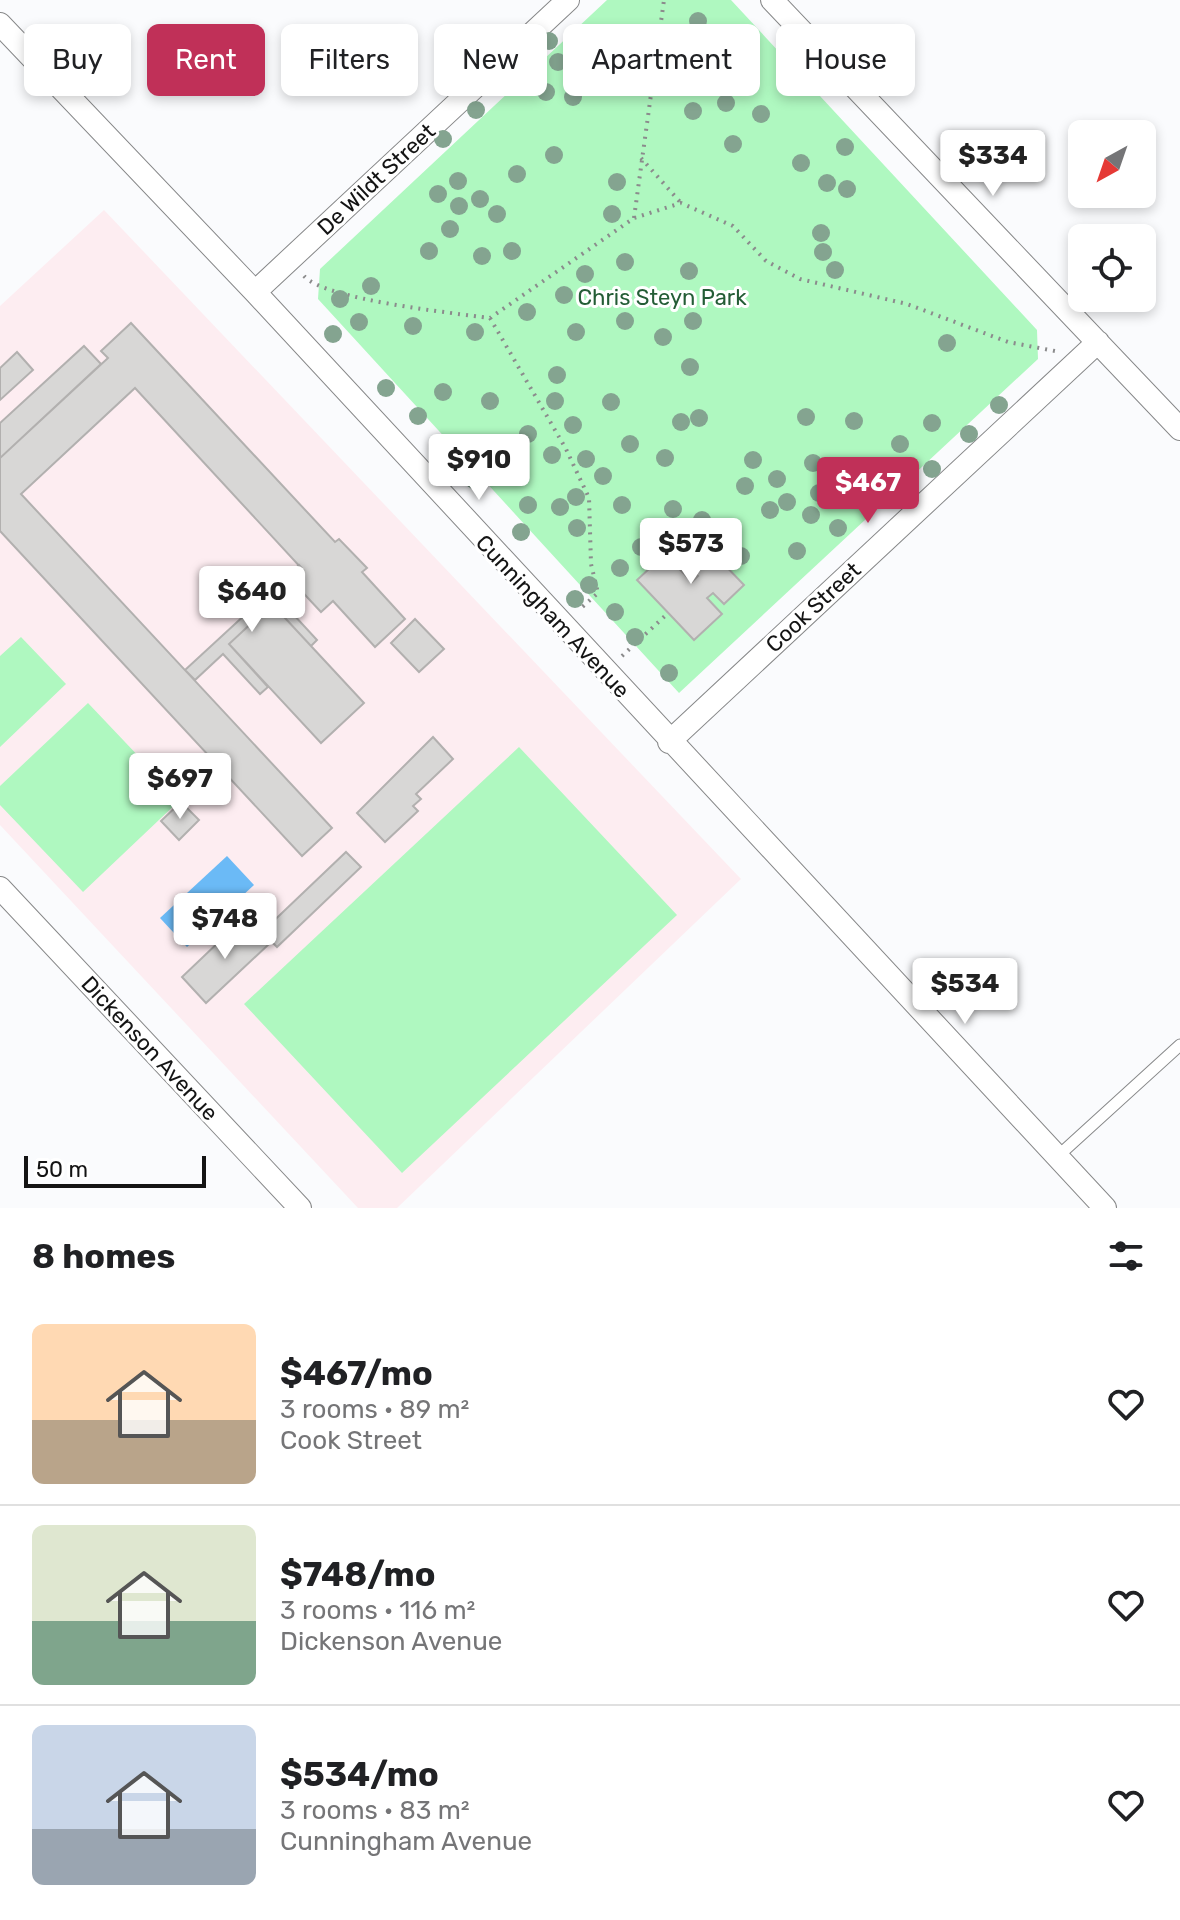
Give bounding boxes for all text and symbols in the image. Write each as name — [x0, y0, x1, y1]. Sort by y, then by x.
chip: Buy — [24, 24, 131, 96]
chip: Rent — [147, 24, 265, 96]
chip: Filters — [281, 24, 418, 96]
chip: New — [434, 24, 547, 96]
chip: Apartment — [563, 24, 760, 96]
chip: House — [776, 24, 915, 96]
street label: De Wildt Street — [312, 118, 441, 241]
north arrow — [1068, 120, 1156, 208]
map controls — [1068, 120, 1156, 312]
pin: $334 — [946, 130, 1040, 198]
text: $334 — [958, 140, 1028, 171]
button: locate — [1068, 224, 1156, 312]
park label: Chris Steyn Park — [577, 284, 747, 311]
pin: $910 — [432, 434, 526, 502]
text: $910 — [447, 444, 511, 475]
pin: $467 — [821, 457, 915, 525]
text: $467 — [835, 467, 901, 498]
pin: $573 — [644, 518, 738, 586]
text: $573 — [658, 528, 724, 559]
street label: Cunningham Avenue — [470, 529, 635, 704]
street label: Cook Street — [760, 556, 867, 658]
pin: $640 — [205, 566, 299, 634]
text: $640 — [217, 576, 287, 607]
pin: $697 — [133, 753, 227, 821]
text: $697 — [147, 763, 213, 794]
pin: $748 — [178, 893, 272, 961]
text: $748 — [192, 903, 258, 934]
pin: $534 — [918, 958, 1012, 1026]
text: $534 — [930, 968, 1000, 999]
street label: Dickenson Avenue — [76, 970, 224, 1126]
scale bar — [24, 1152, 206, 1188]
text: 50 m — [36, 1156, 88, 1183]
icon: filters — [1104, 1234, 1148, 1278]
text: 8 homes — [32, 1236, 175, 1277]
text: $467/mo — [280, 1353, 433, 1394]
icon: home — [96, 1356, 192, 1452]
icon: heart — [1104, 1382, 1148, 1426]
text: 3 rooms · 89 m² — [280, 1394, 469, 1425]
text: Cook Street — [280, 1425, 422, 1456]
text: $748/mo — [280, 1554, 436, 1595]
icon: home — [96, 1557, 192, 1653]
icon: heart — [1104, 1583, 1148, 1627]
text: 3 rooms · 116 m² — [280, 1595, 475, 1626]
text: Dickenson Avenue — [280, 1626, 502, 1657]
text: $534/mo — [280, 1754, 439, 1795]
icon: home — [96, 1757, 192, 1853]
icon: heart — [1104, 1783, 1148, 1827]
text: 3 rooms · 83 m² — [280, 1795, 470, 1826]
text: Cunningham Avenue — [280, 1826, 532, 1857]

